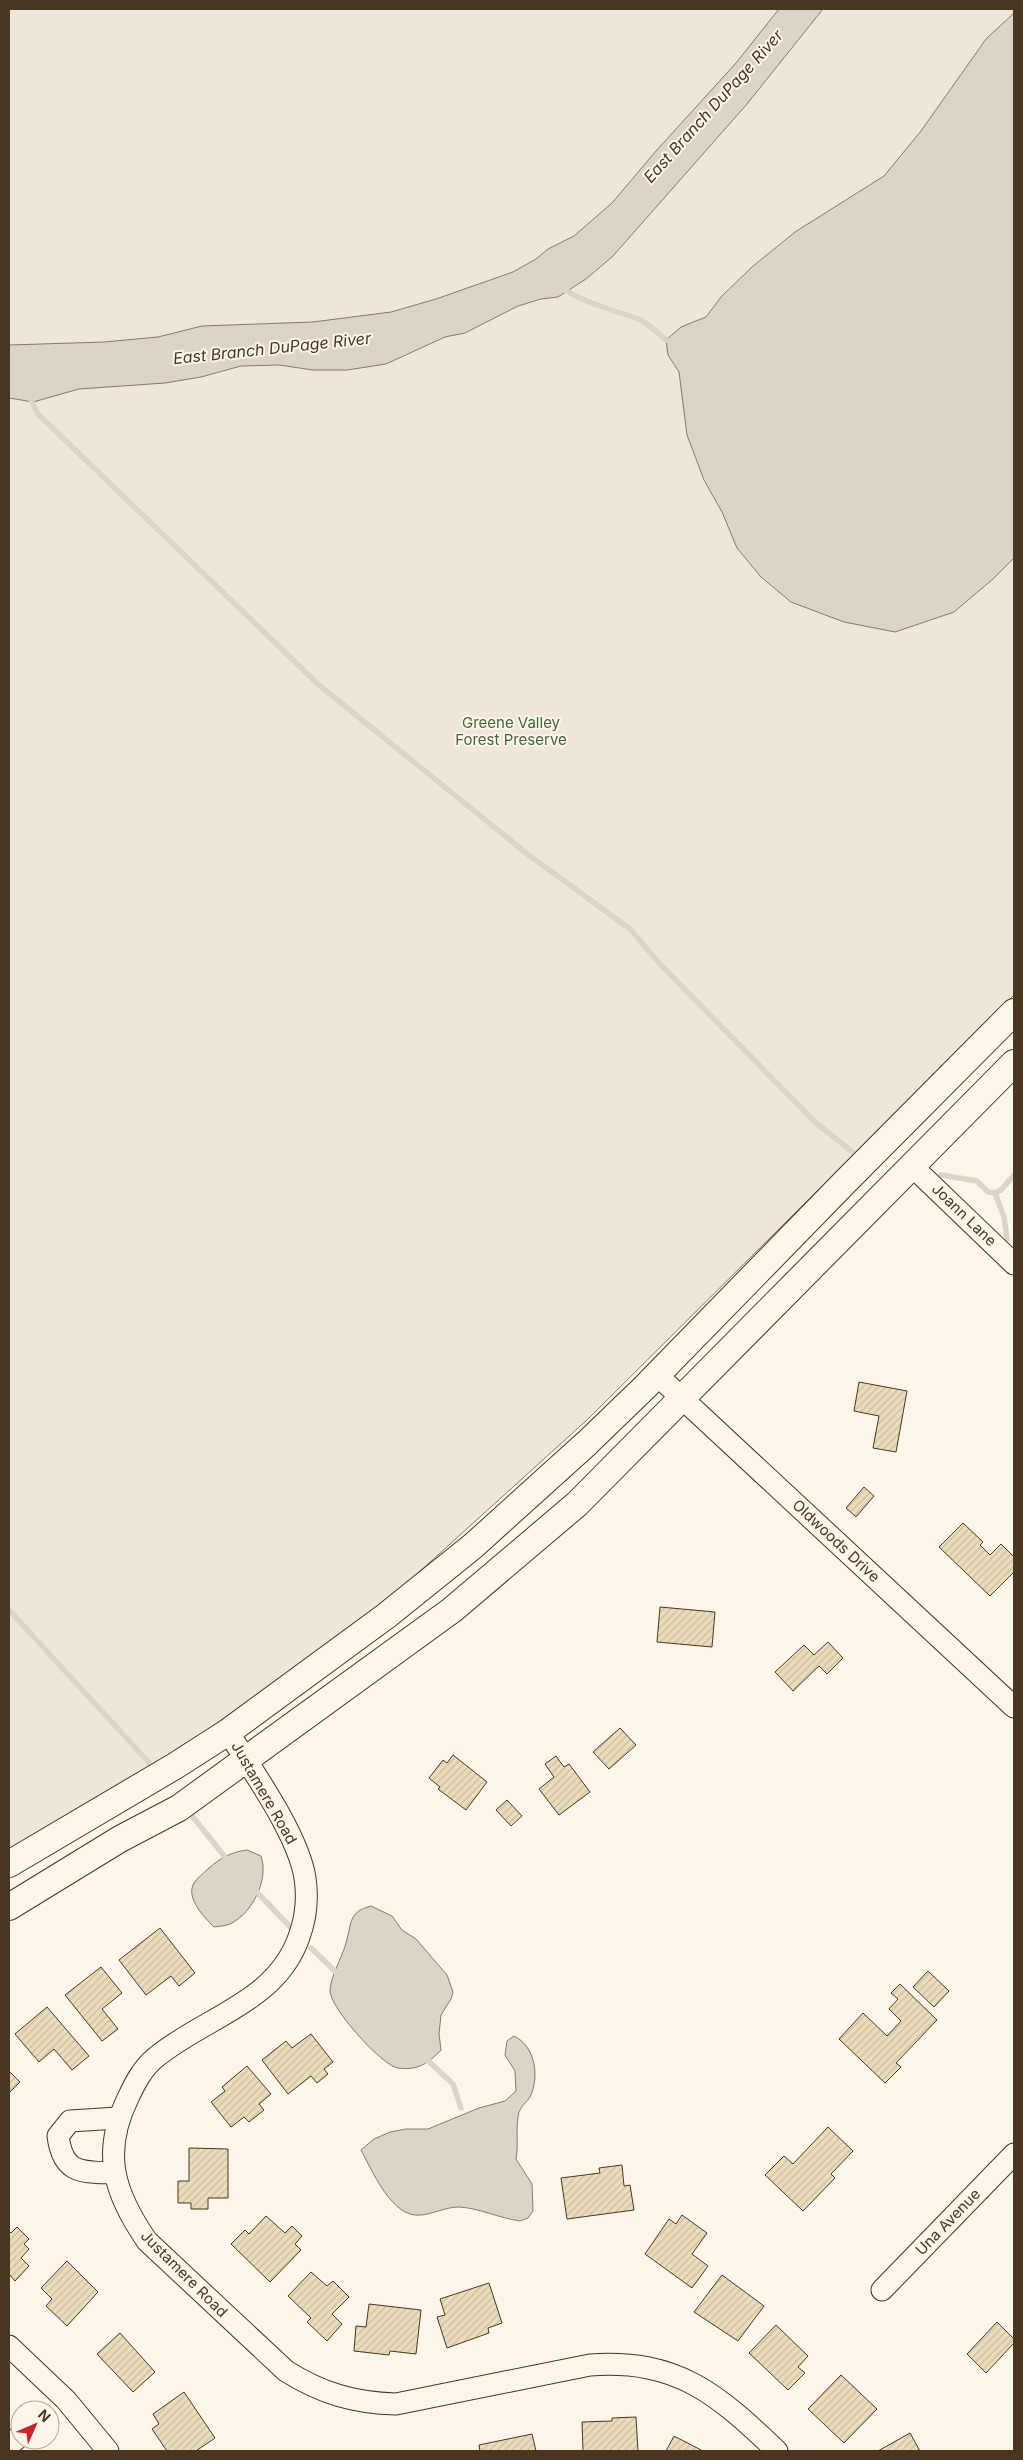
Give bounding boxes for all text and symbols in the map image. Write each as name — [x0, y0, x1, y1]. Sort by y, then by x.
water label: East Branch DuPage River — [639, 25, 788, 187]
water label: East Branch DuPage River — [172, 328, 373, 368]
park label: Greene Valley Forest Preserve — [455, 713, 567, 749]
street label: Joann Lane — [928, 1179, 1001, 1250]
street label: Oldwoods Drive — [789, 1495, 884, 1586]
street label: Justamere Road — [227, 1738, 301, 1847]
street label: Una Avenue — [911, 2184, 984, 2259]
street label: Justamere Road — [137, 2226, 232, 2321]
north arrow — [10, 2400, 60, 2450]
text: N — [35, 2406, 54, 2425]

